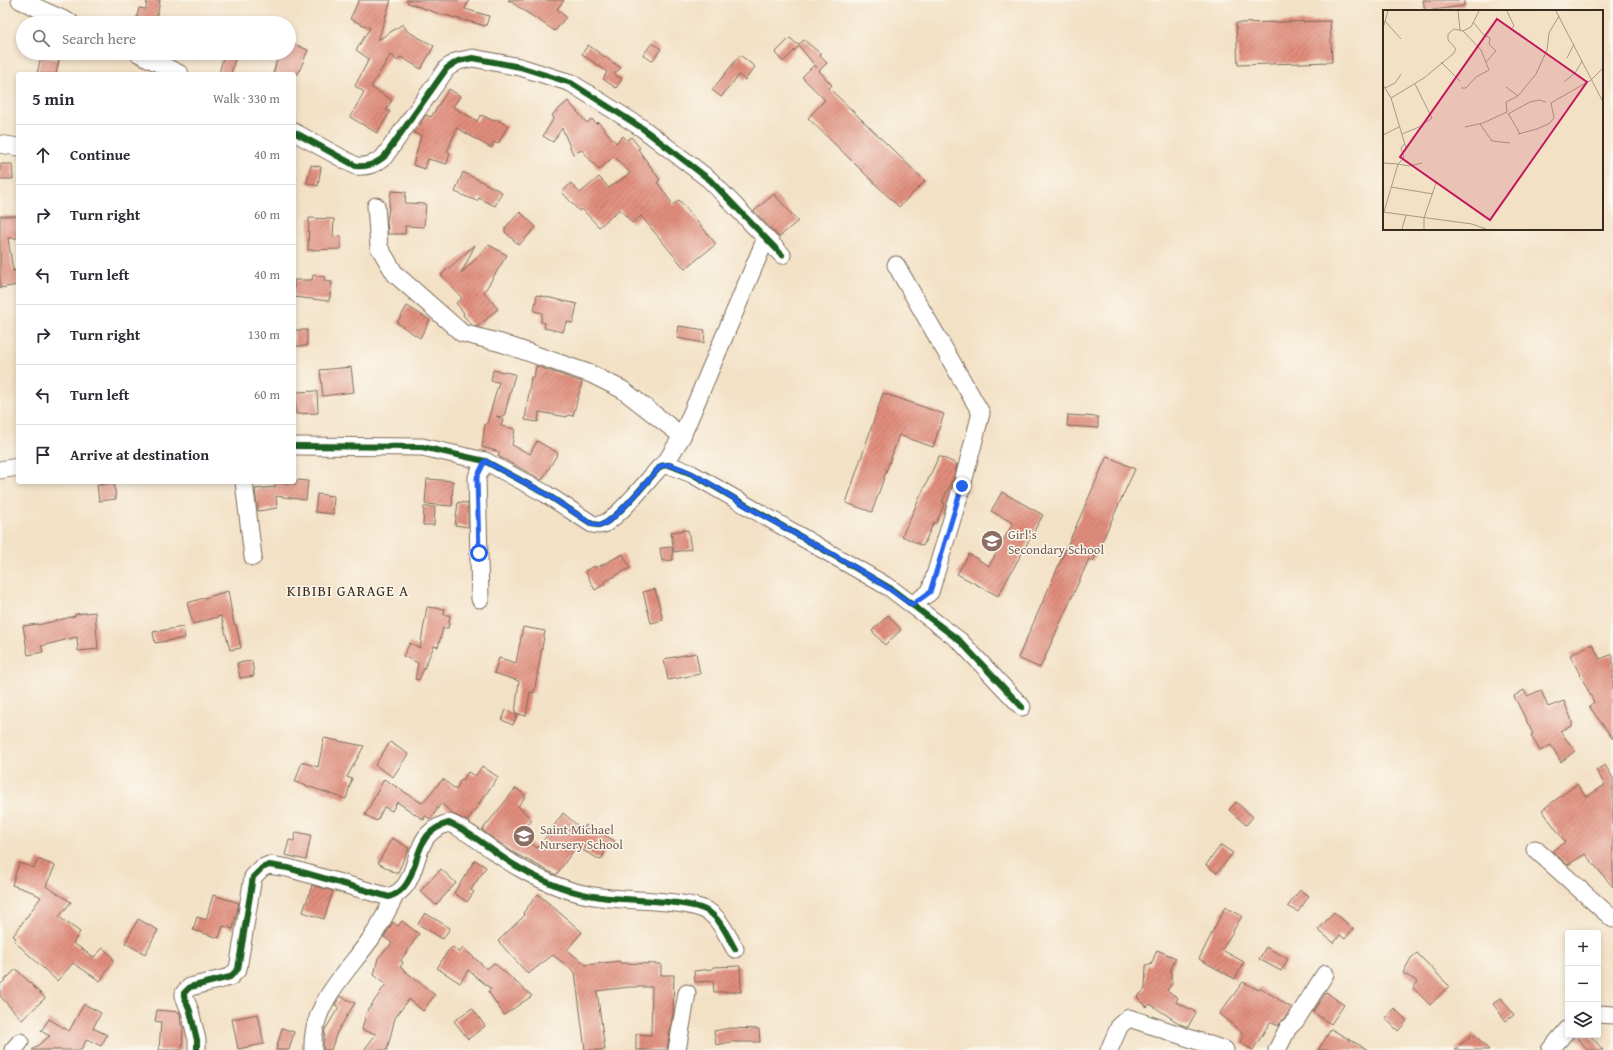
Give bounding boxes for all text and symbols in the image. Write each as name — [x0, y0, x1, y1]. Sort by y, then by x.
inset map — [1383, 10, 1603, 230]
search box — [16, 16, 296, 60]
icon: search — [30, 27, 52, 49]
text: Search here — [62, 28, 136, 49]
text: 5 min — [32, 86, 74, 111]
text: Walk · 330 m — [213, 89, 280, 108]
icon: ahead — [32, 144, 54, 166]
text: Continue — [70, 144, 131, 165]
text: 40 m — [254, 145, 280, 164]
icon: right — [32, 204, 54, 226]
text: Turn right — [70, 204, 141, 225]
text: 60 m — [254, 205, 280, 224]
icon: left — [32, 264, 54, 286]
text: Turn left — [70, 264, 129, 285]
text: 40 m — [254, 265, 280, 284]
icon: right — [32, 324, 54, 346]
text: Turn right — [70, 324, 141, 345]
text: 130 m — [248, 325, 280, 344]
icon: left — [32, 384, 54, 406]
text: Turn left — [70, 384, 129, 405]
text: 60 m — [254, 385, 280, 404]
icon: arrive — [32, 444, 54, 466]
text: Arrive at destination — [70, 444, 209, 465]
route end — [953, 477, 971, 495]
place label: Girl's Secondary School — [1008, 525, 1104, 559]
school or university icon: Girl's Secondary School — [979, 528, 1005, 554]
route start — [470, 544, 488, 562]
district label: KIBIBI GARAGE A — [287, 580, 409, 601]
place label: Saint Michael Nursery School — [540, 820, 623, 854]
school or university icon: Saint Michael Nursery School — [511, 823, 537, 849]
map controls — [1565, 930, 1601, 1038]
button: + — [1565, 930, 1601, 966]
button: − — [1565, 966, 1601, 1002]
button: layers — [1565, 1002, 1601, 1038]

